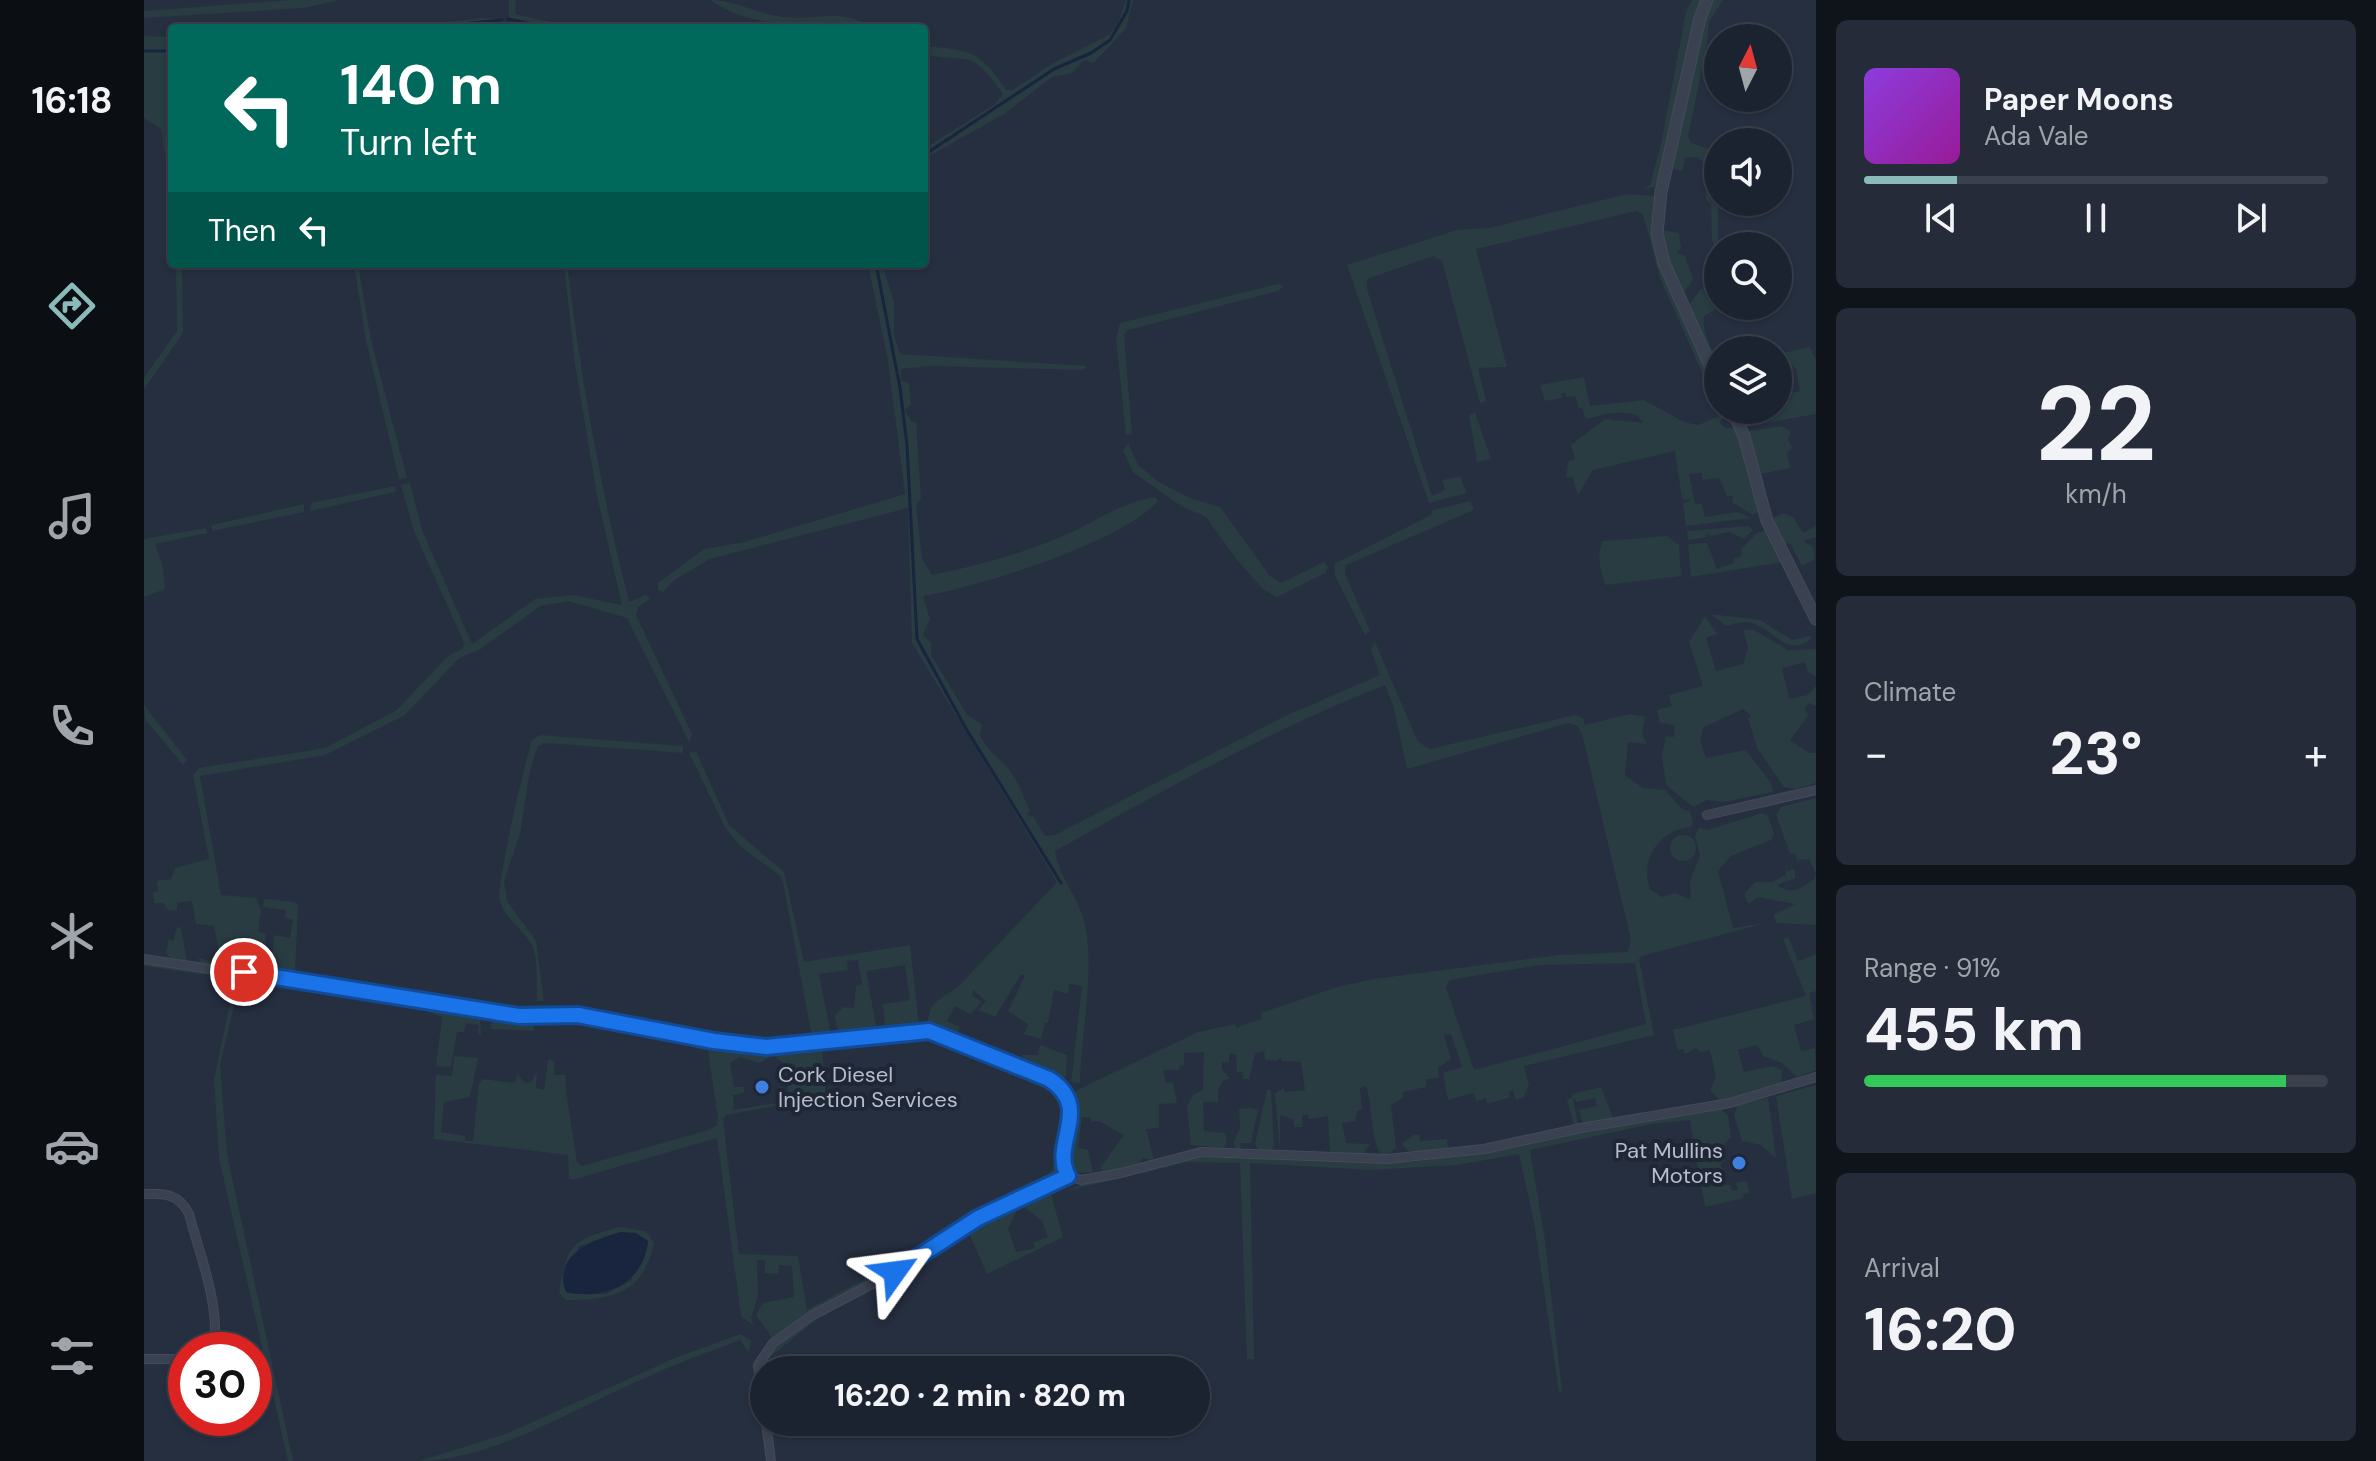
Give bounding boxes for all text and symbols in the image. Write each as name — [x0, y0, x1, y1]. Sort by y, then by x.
north arrow — [1704, 24, 1792, 112]
map controls — [1704, 24, 1792, 424]
text: 140 m — [340, 48, 502, 121]
icon: left — [208, 56, 312, 160]
text: 16:18 — [32, 77, 112, 124]
text: Paper Moons — [1984, 80, 2174, 119]
text: Turn left — [340, 119, 477, 166]
text: Ada Vale — [1984, 119, 2089, 153]
button: sound — [1704, 128, 1792, 216]
icon: previous — [1919, 196, 1963, 240]
icon: pause — [2074, 196, 2118, 240]
icon: next — [2229, 196, 2273, 240]
icon: left — [292, 208, 336, 252]
text: Then — [208, 211, 276, 250]
button: search — [1704, 232, 1792, 320]
icon: directions — [44, 278, 100, 334]
button: layers — [1704, 336, 1792, 424]
text: 22 — [2036, 357, 2156, 492]
text: km/h — [2065, 477, 2127, 511]
icon: music — [44, 488, 100, 544]
text: Climate — [1864, 675, 1956, 709]
icon: phone — [44, 698, 100, 754]
text: 23° — [2050, 714, 2142, 793]
text: − — [1864, 725, 1888, 783]
text: + — [2304, 725, 2328, 783]
icon: climate — [44, 908, 100, 964]
pin — [210, 938, 278, 1006]
icon: arrive — [222, 950, 266, 994]
text: Range · 91% — [1864, 951, 2000, 985]
text: 455 km — [1864, 990, 2084, 1069]
place label: Cork Diesel Injection Services — [778, 1060, 958, 1114]
marker: Cork Diesel Injection Services — [753, 1078, 771, 1096]
icon: car — [44, 1118, 100, 1174]
place label: Pat Mullins Motors — [1615, 1136, 1723, 1190]
marker: Pat Mullins Motors — [1730, 1154, 1748, 1172]
position arrow — [853, 1230, 937, 1314]
text: Arrival — [1864, 1251, 1940, 1285]
text: 16:20 — [1864, 1290, 2017, 1369]
icon: filters — [44, 1328, 100, 1384]
speed limit sign: 30 — [168, 1332, 272, 1436]
text: 16:20 · 2 min · 820 m — [834, 1376, 1126, 1415]

